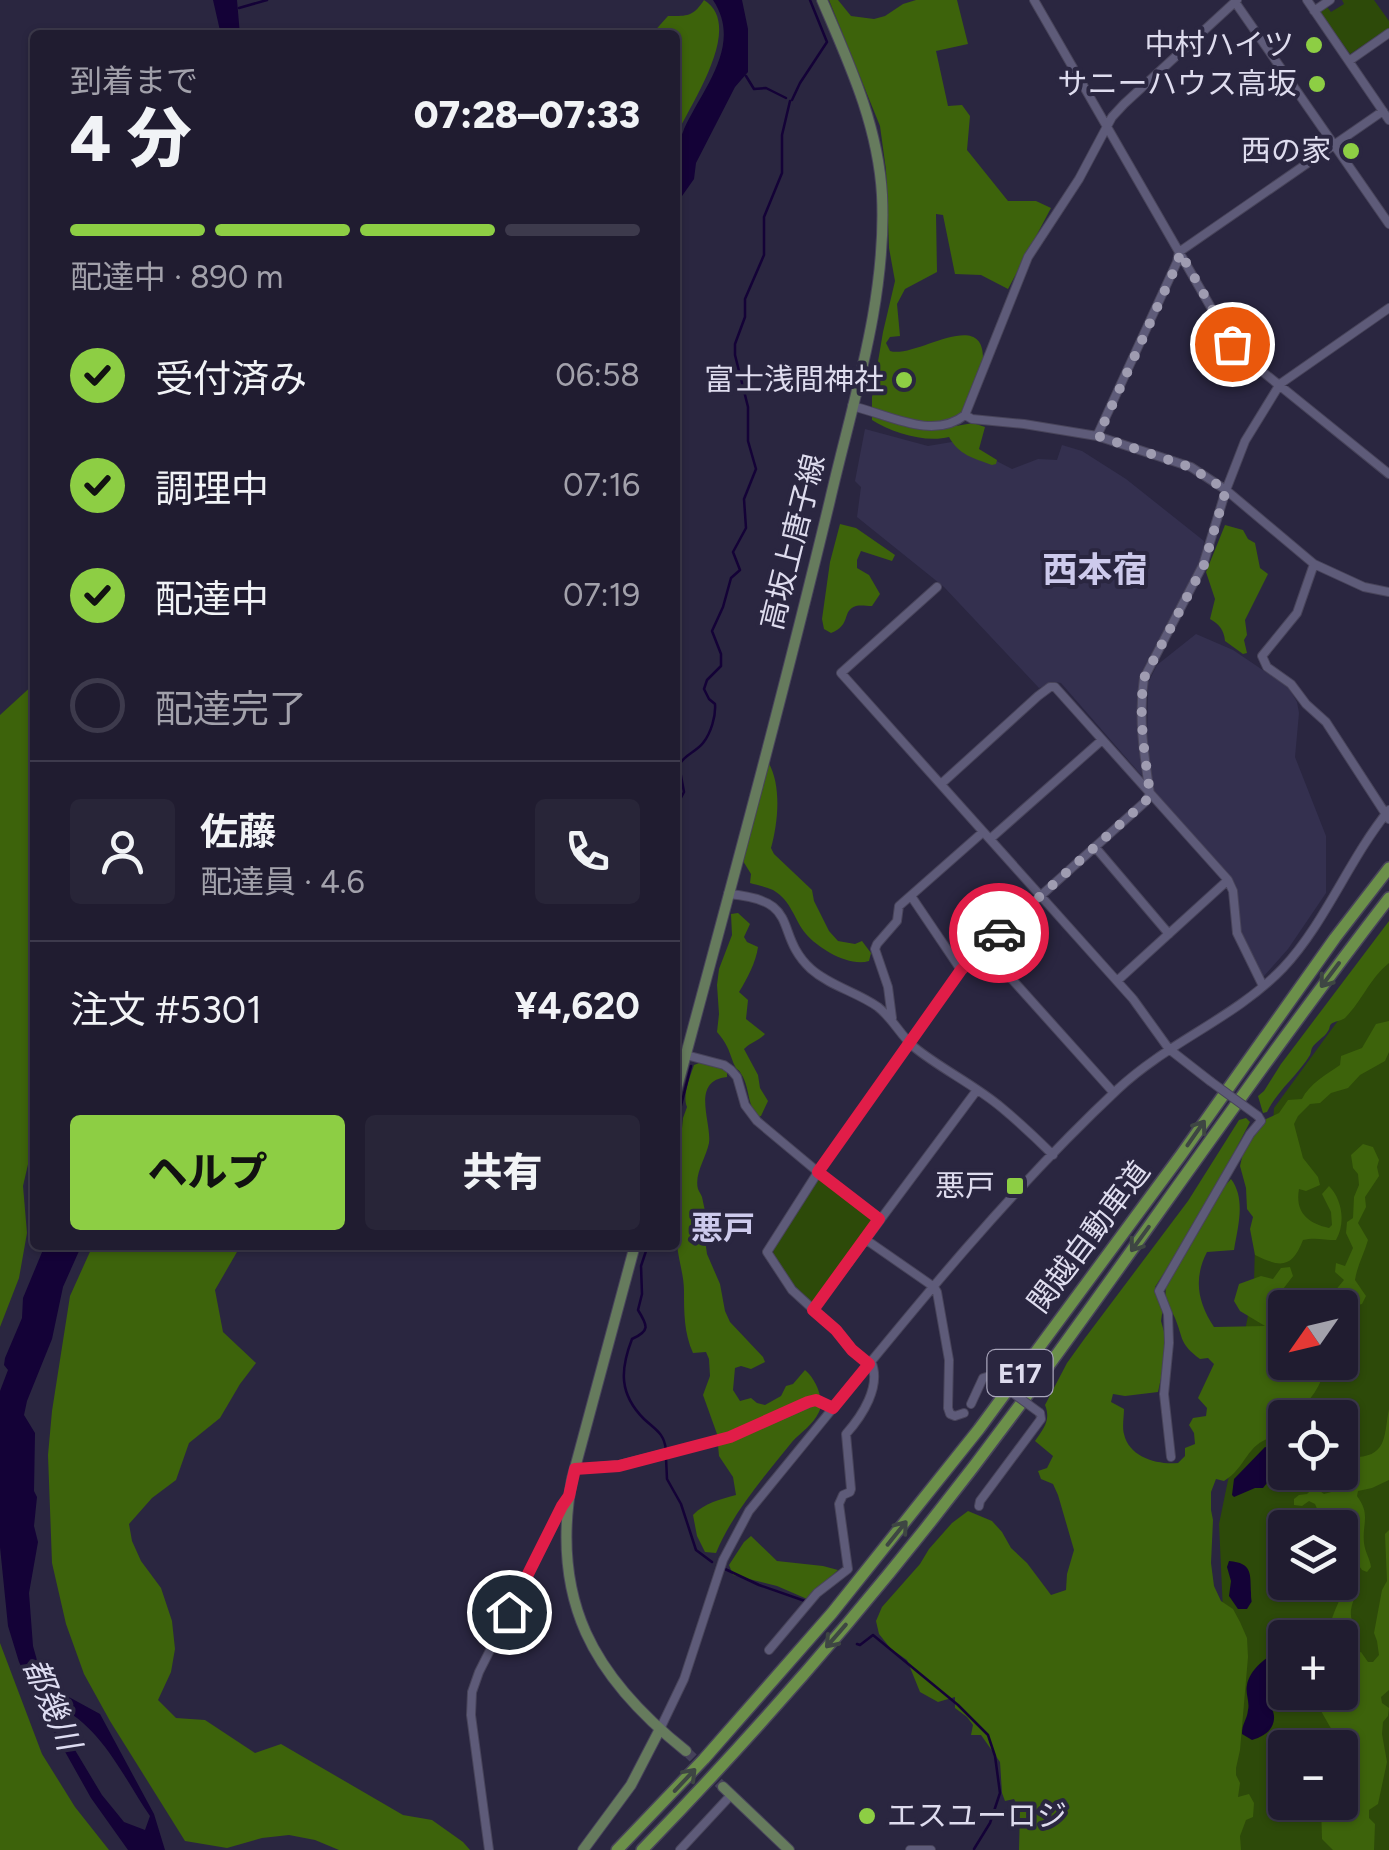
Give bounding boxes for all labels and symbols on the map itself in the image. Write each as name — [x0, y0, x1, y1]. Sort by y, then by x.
place label: 中村ハイツ — [1145, 26, 1294, 63]
marker: 中村ハイツ — [1303, 34, 1325, 56]
place label: サニーハウス高坂 — [1058, 65, 1297, 102]
marker: サニーハウス高坂 — [1306, 73, 1328, 95]
place label: 西の家 — [1241, 132, 1331, 169]
marker: 西の家 — [1340, 140, 1362, 162]
pin — [1190, 302, 1275, 387]
place label: 富士浅間神社 — [704, 361, 884, 398]
marker: 富士浅間神社 — [893, 369, 915, 391]
street label: 高坂上唐子線 — [753, 450, 832, 634]
district label: 西本宿 — [1042, 549, 1148, 591]
courier — [949, 883, 1049, 983]
one-way arrow — [1319, 962, 1341, 988]
one-way arrow — [1185, 1120, 1206, 1148]
street label: 関越自動車道 — [1020, 1154, 1158, 1320]
place label: 悪戸 — [935, 1167, 995, 1204]
marker: 悪戸 — [1004, 1175, 1026, 1197]
district label: 悪戸 — [691, 1209, 755, 1247]
one-way arrow — [1129, 1225, 1150, 1252]
north arrow — [1268, 1290, 1358, 1380]
road number: E17 — [988, 1350, 1052, 1396]
one-way arrow — [886, 1521, 908, 1547]
pin — [467, 1570, 552, 1655]
one-way arrow — [826, 1623, 848, 1649]
water label: 都幾川 — [16, 1652, 89, 1758]
one-way arrow — [673, 1768, 697, 1792]
place label: エスユーロジ — [887, 1797, 1067, 1834]
marker: エスユーロジ — [856, 1805, 878, 1827]

